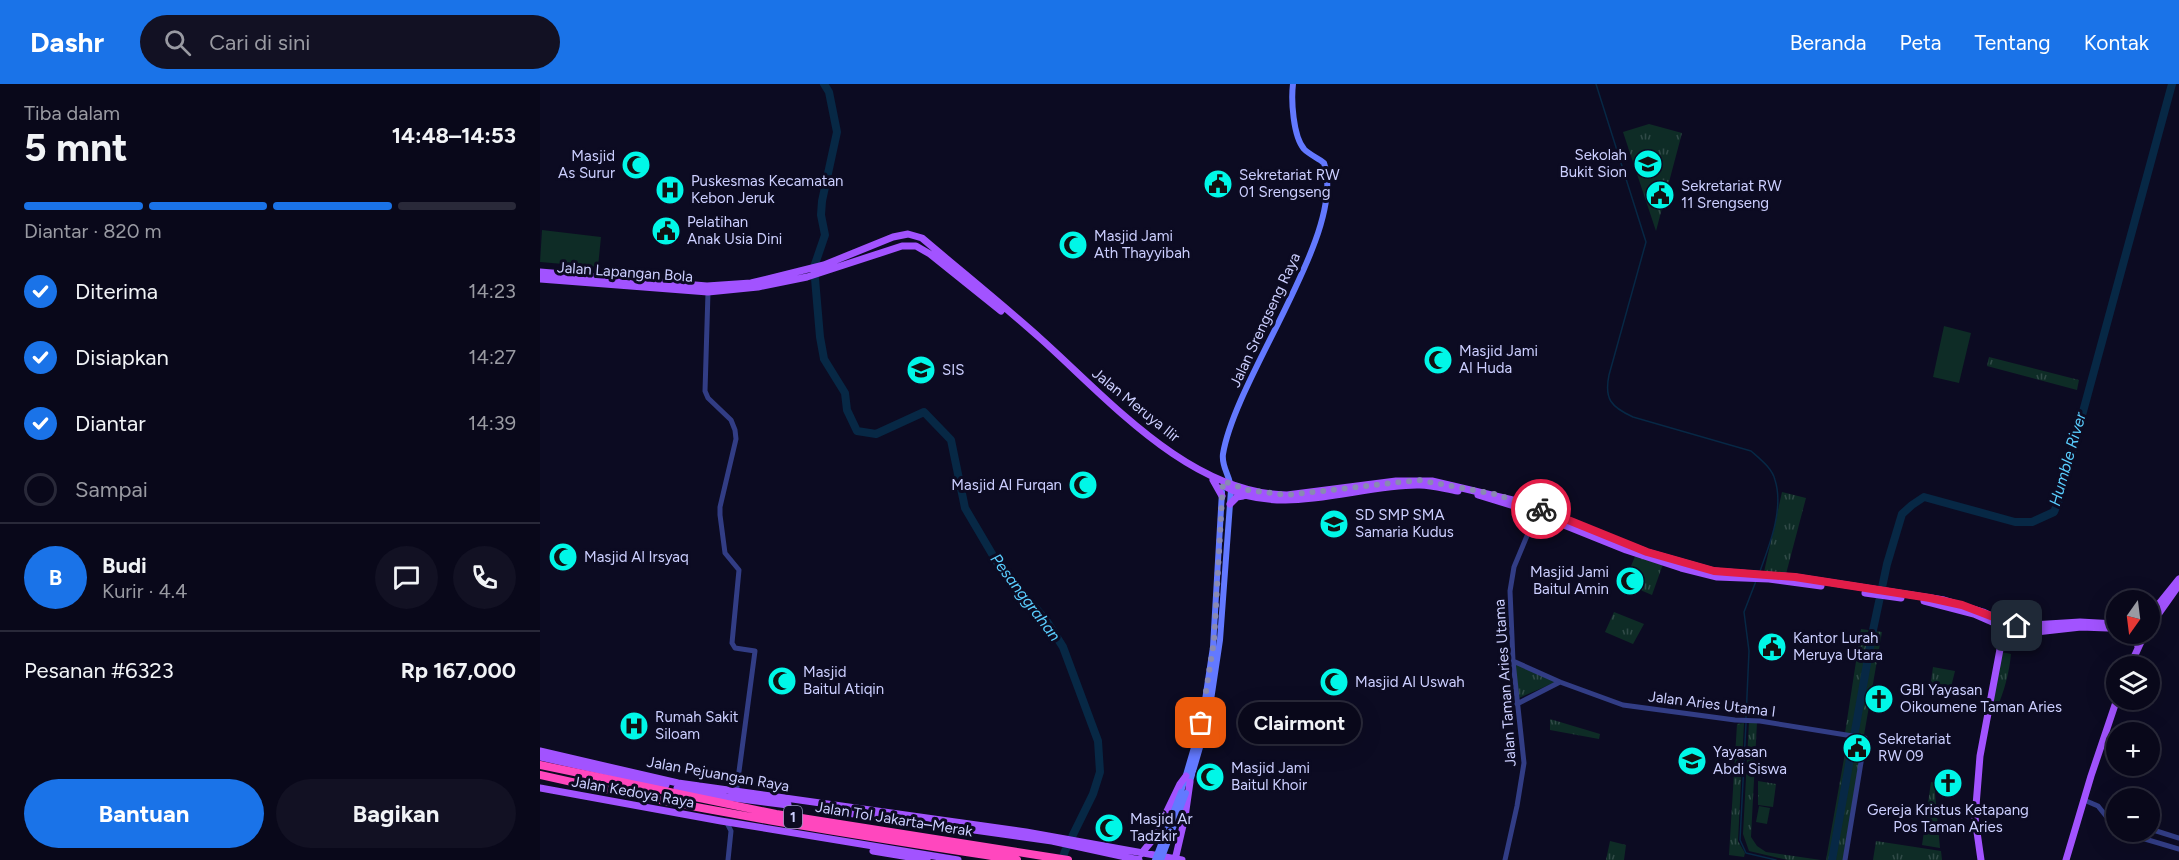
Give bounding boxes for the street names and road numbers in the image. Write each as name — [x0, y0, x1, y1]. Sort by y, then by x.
street label: Jalan Srengseng Raya — [1226, 250, 1304, 390]
street label: Jalan Lapangan Bola — [556, 258, 694, 286]
street label: Jalan Meruya Ilir — [1088, 364, 1184, 446]
street label: Jalan Taman Aries Utama — [1490, 599, 1520, 767]
street label: Jalan Aries Utama I — [1647, 687, 1777, 721]
street label: Jalan Pejuangan Raya — [645, 753, 791, 795]
street label: Jalan Kedoya Raya — [570, 772, 696, 812]
street label: Jalan Tol Jakarta–Merak — [814, 798, 975, 840]
road number: 1 — [784, 806, 802, 828]

